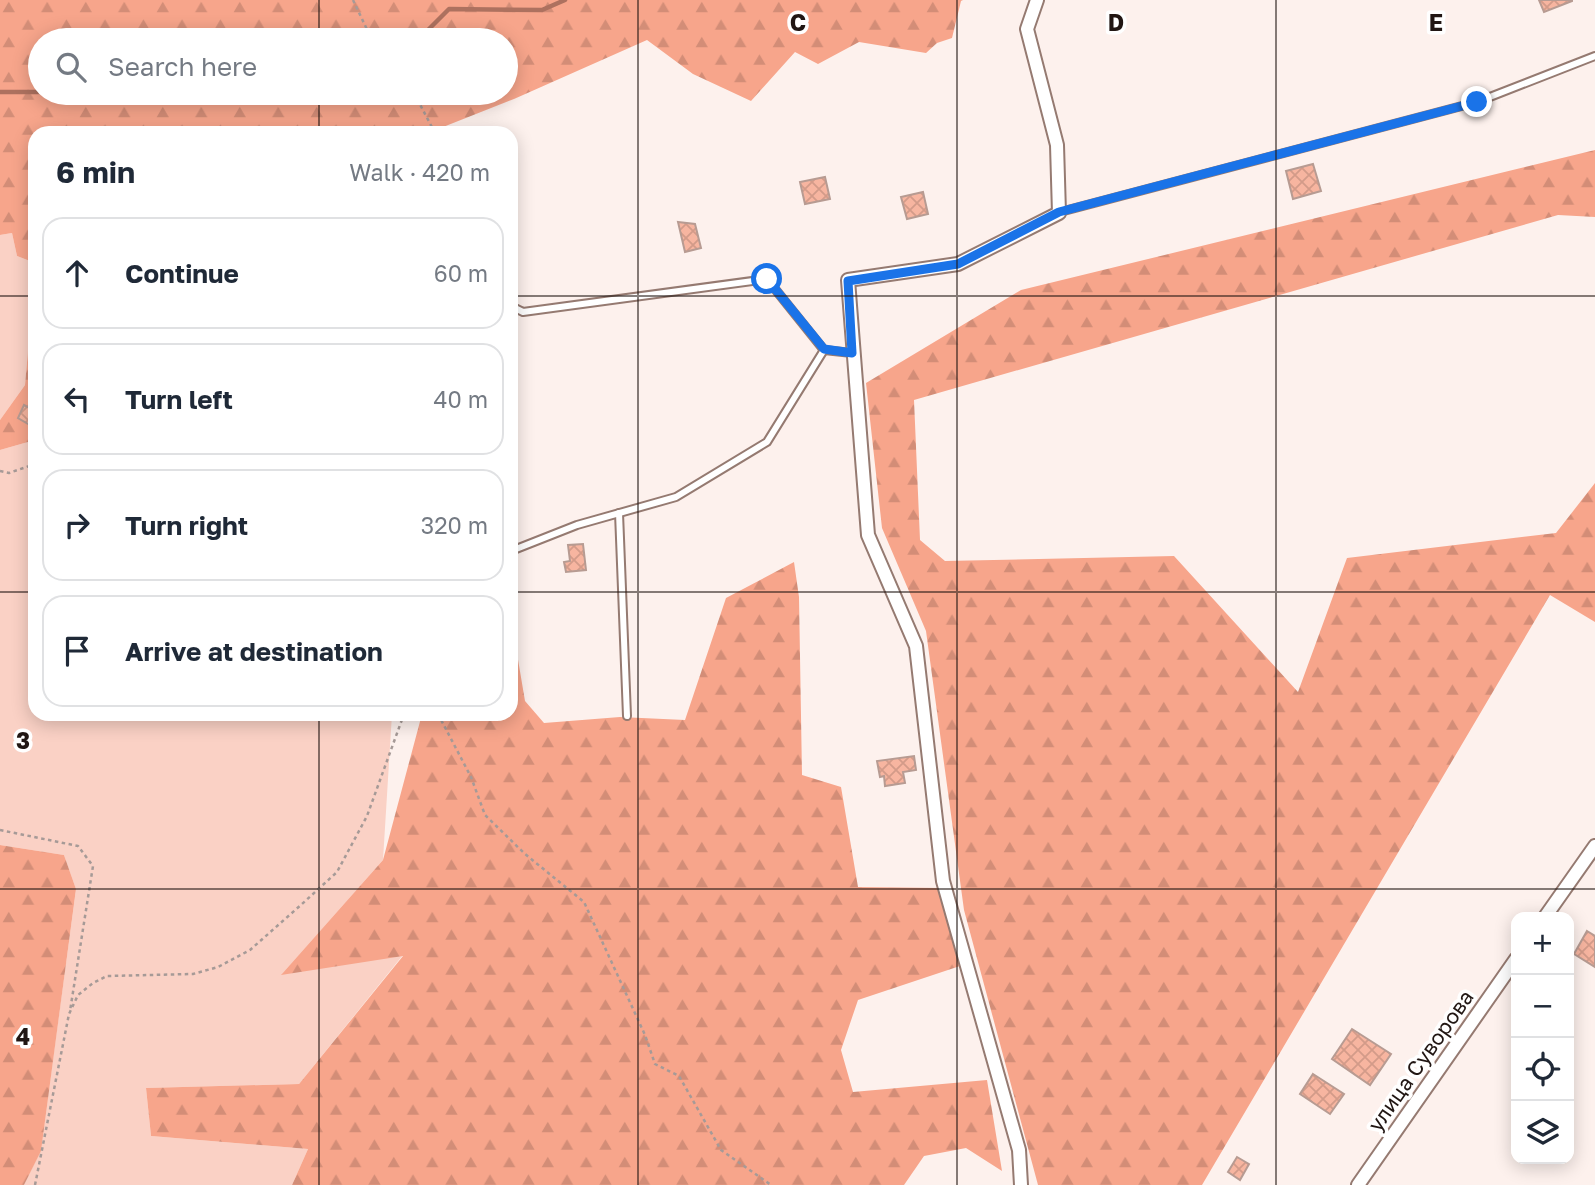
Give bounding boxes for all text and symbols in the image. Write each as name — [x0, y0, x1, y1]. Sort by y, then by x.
text: C — [790, 8, 806, 36]
text: D — [1108, 8, 1124, 36]
text: E — [1429, 8, 1443, 36]
search box — [28, 28, 518, 105]
icon: search — [52, 48, 90, 86]
text: Search here — [108, 51, 257, 82]
route end — [1461, 86, 1492, 117]
text: 6 min — [56, 154, 135, 190]
text: Walk · 420 m — [349, 158, 490, 186]
icon: ahead — [58, 254, 96, 292]
text: Continue — [125, 258, 239, 289]
text: 60 m — [434, 259, 488, 287]
route start — [751, 263, 782, 294]
icon: left — [58, 380, 96, 418]
text: Turn left — [125, 384, 233, 415]
text: 40 m — [434, 385, 488, 413]
icon: right — [58, 506, 96, 544]
text: Turn right — [125, 510, 248, 541]
text: 320 m — [421, 511, 488, 539]
icon: arrive — [58, 632, 96, 670]
text: Arrive at destination — [125, 636, 383, 667]
text: 3 — [16, 726, 30, 754]
map controls — [1511, 912, 1574, 1164]
button: + — [1511, 912, 1574, 975]
button: − — [1511, 975, 1574, 1038]
street label: улица Суворова — [1362, 985, 1479, 1136]
text: 4 — [16, 1022, 30, 1050]
button: locate — [1511, 1038, 1574, 1101]
button: layers — [1511, 1101, 1574, 1164]

